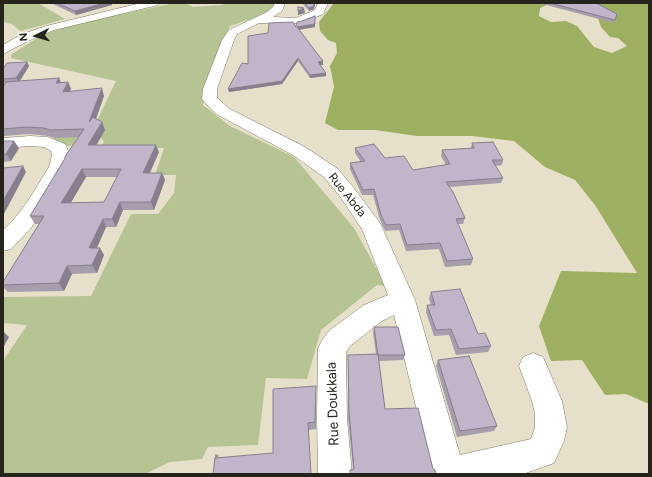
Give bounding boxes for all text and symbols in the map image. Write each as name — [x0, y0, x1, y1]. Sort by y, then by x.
north arrow — [16, 16, 56, 56]
text: N — [17, 32, 30, 42]
street label: Rue Abda — [325, 170, 369, 220]
street label: Rue Doukkala — [323, 362, 343, 446]

